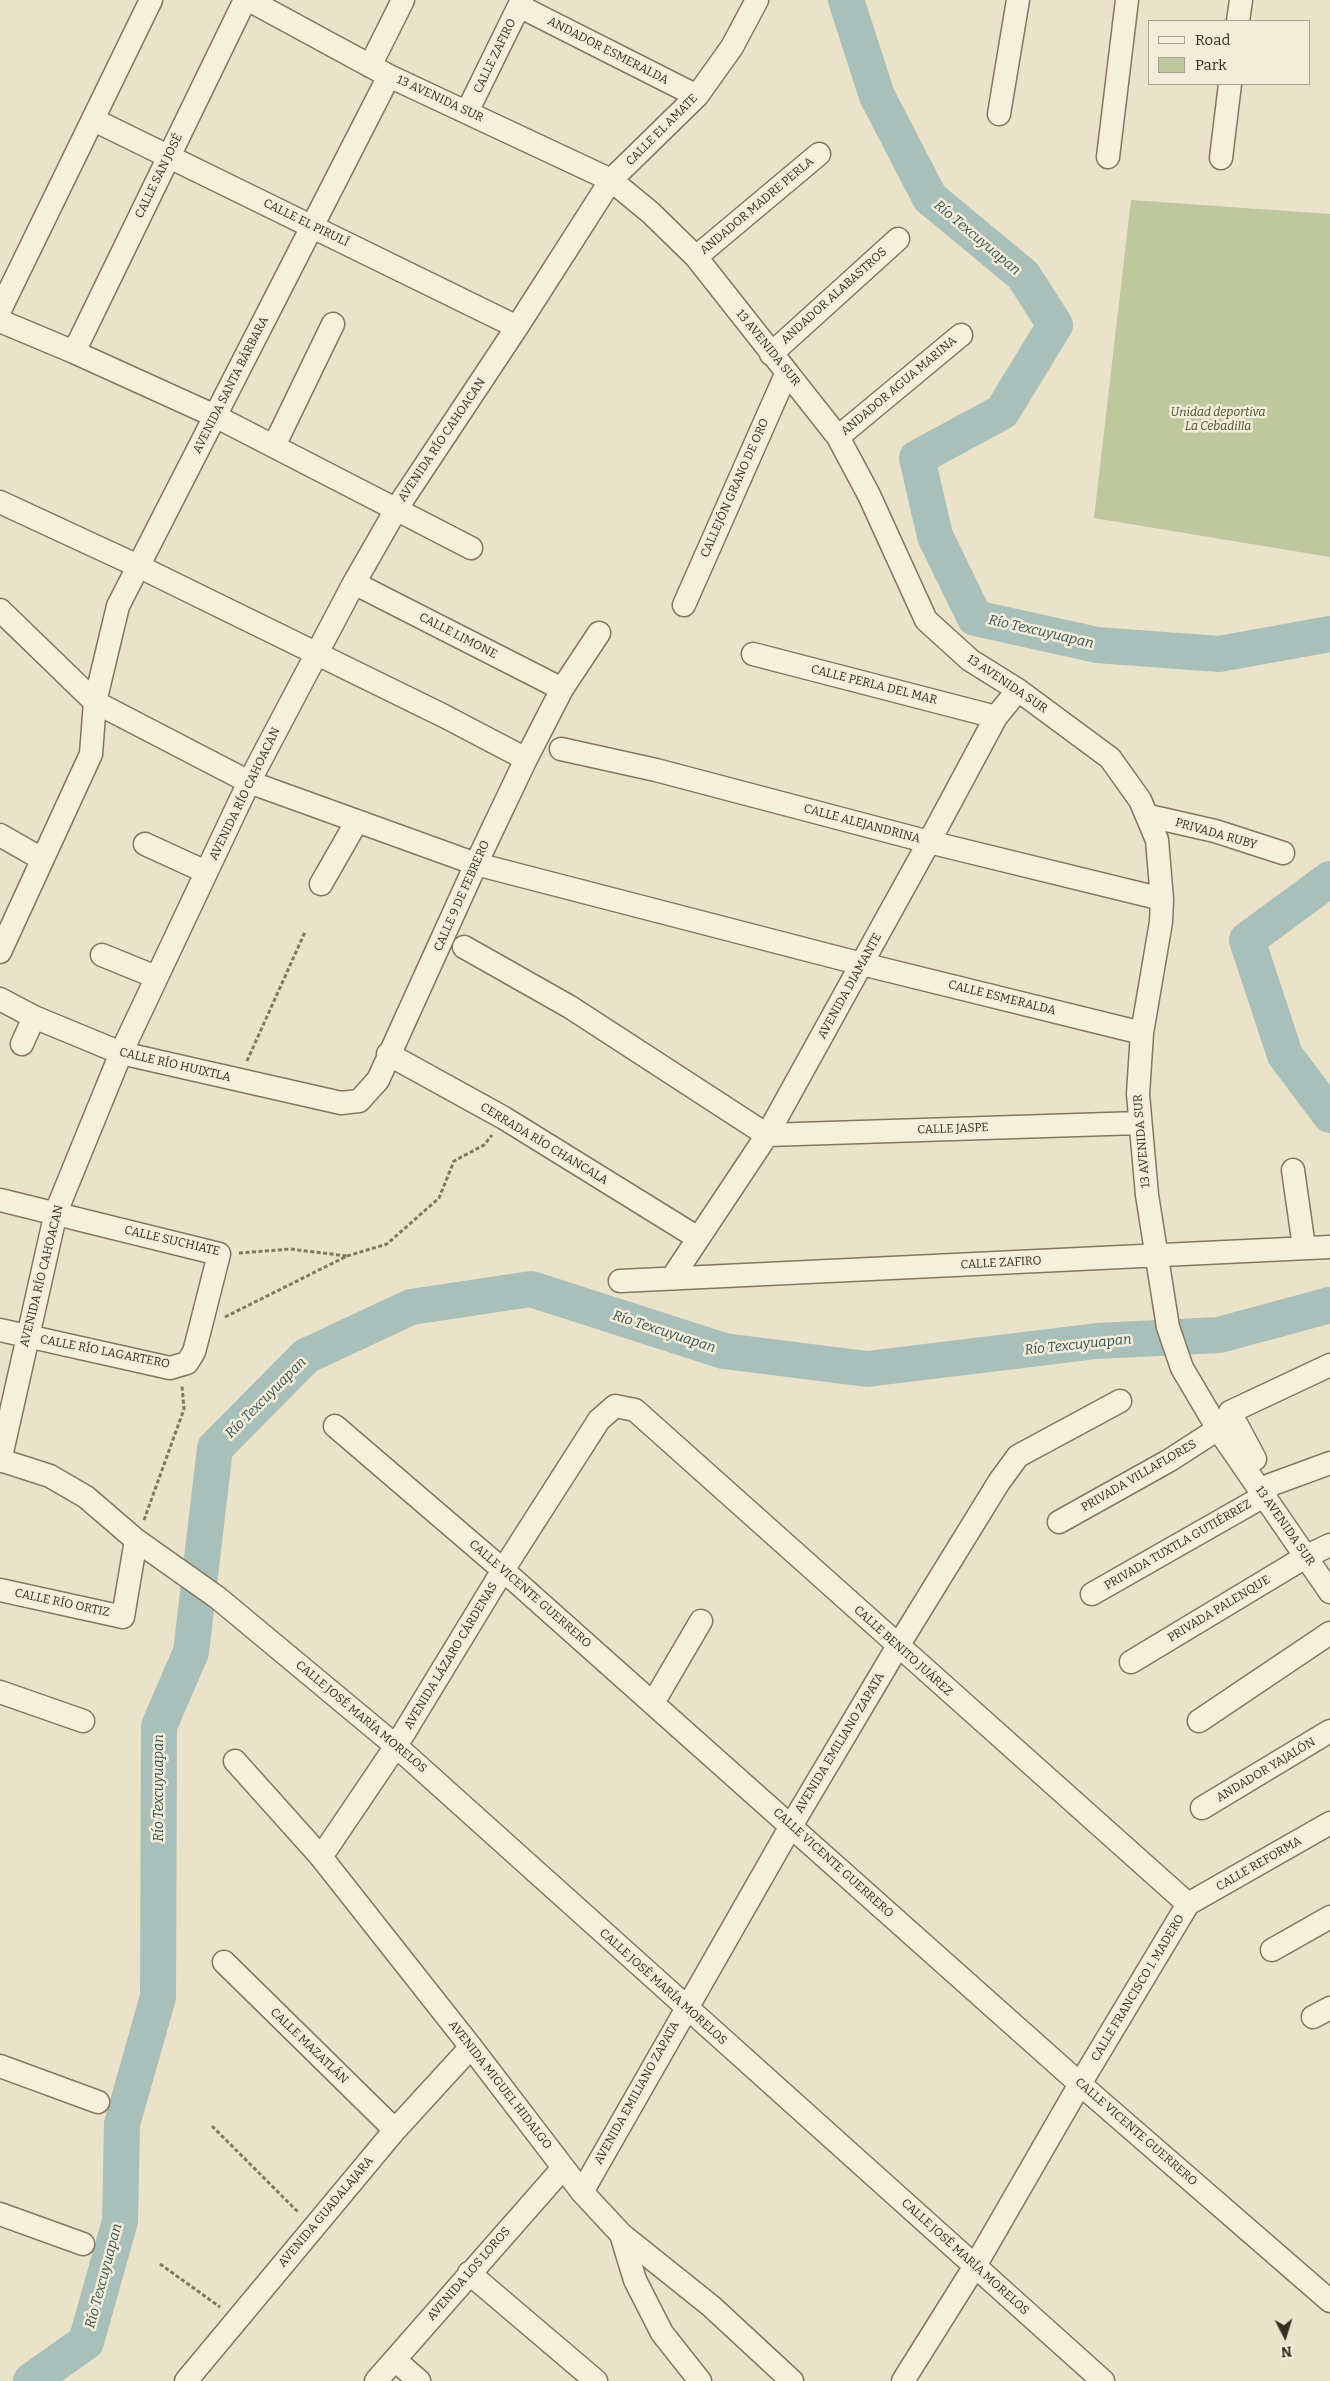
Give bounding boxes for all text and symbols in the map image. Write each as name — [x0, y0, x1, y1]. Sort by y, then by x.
street label: ANDADOR ESMERALDA — [545, 14, 671, 88]
street label: CALLE ZAFIRO — [471, 16, 519, 96]
legend — [1148, 20, 1310, 85]
text: Road — [1195, 31, 1230, 49]
text: Park — [1195, 56, 1227, 74]
street label: 13 AVENIDA SUR — [394, 73, 486, 125]
street label: CALLE EL AMATE — [623, 91, 701, 169]
street label: CALLE SAN JOSÉ — [132, 131, 186, 221]
street label: ANDADOR MADRE PERLA — [697, 154, 817, 258]
street label: CALLE EL PIRULÍ — [261, 196, 351, 250]
water label: Río Texcuyuapan — [930, 197, 1024, 279]
street label: ANDADOR ALABASTROS — [778, 245, 890, 347]
street label: 13 AVENIDA SUR — [733, 307, 803, 389]
street label: AVENIDA SANTA BÁRBARA — [190, 314, 272, 456]
street label: ANDADOR AGUA MARINA — [838, 333, 960, 439]
street label: AVENIDA RÍO CAHOACAN — [395, 375, 489, 505]
park label: Unidad deportiva La Cebadilla — [1171, 406, 1265, 434]
street label: CALLEJÓN GRANO DE ORO — [698, 416, 772, 560]
street label: CALLE LIMONE — [416, 610, 500, 662]
water label: Río Texcuyuapan — [987, 612, 1095, 652]
street label: 13 AVENIDA SUR — [964, 652, 1050, 716]
street label: CALLE PERLA DEL MAR — [809, 662, 939, 708]
street label: AVENIDA RÍO CAHOACAN — [207, 725, 283, 863]
street label: CALLE ALEJANDRINA — [802, 801, 922, 847]
street label: PRIVADA RUBY — [1173, 815, 1259, 853]
street label: CALLE 9 DE FEBRERO — [431, 838, 493, 954]
street label: AVENIDA DIAMANTE — [815, 931, 885, 1041]
street label: CALLE ESMERALDA — [947, 978, 1057, 1018]
street label: CALLE RÍO HUIXTLA — [118, 1045, 232, 1085]
street label: 13 AVENIDA SUR — [1131, 1094, 1153, 1188]
street label: CERRADA RÍO CHANCALA — [477, 1100, 611, 1188]
street label: CALLE JASPE — [917, 1121, 989, 1137]
street label: AVENIDA RÍO CAHOACAN — [17, 1203, 67, 1349]
street label: CALLE SUCHIATE — [123, 1223, 221, 1259]
street label: CALLE ZAFIRO — [960, 1254, 1042, 1272]
water label: Río Texcuyuapan — [610, 1307, 718, 1357]
water label: Río Texcuyuapan — [1024, 1331, 1132, 1359]
street label: CALLE RÍO LAGARTERO — [39, 1332, 171, 1372]
water label: Río Texcuyuapan — [222, 1354, 310, 1442]
street label: PRIVADA VILLAFLORES — [1079, 1437, 1199, 1515]
street label: 13 AVENIDA SUR — [1252, 1483, 1318, 1569]
street label: PRIVADA TUXTLA GUTIÉRREZ — [1102, 1497, 1254, 1593]
street label: CALLE VICENTE GUERRERO — [466, 1537, 594, 1651]
street label: PRIVADA PALENQUE — [1165, 1573, 1273, 1645]
street label: AVENIDA LÁZARO CÁRDENAS — [401, 1580, 501, 1732]
street label: CALLE RÍO ORTIZ — [13, 1586, 111, 1620]
street label: CALLE BENITO JUÁREZ — [851, 1603, 955, 1699]
street label: CALLE JOSÉ MARÍA MORELOS — [293, 1658, 429, 1776]
street label: AVENIDA EMILIANO ZAPATA — [792, 1670, 888, 1816]
water label: Río Texcuyuapan — [151, 1734, 167, 1842]
street label: ANDADOR YAJALÓN — [1214, 1735, 1318, 1805]
street label: CALLE VICENTE GUERRERO — [770, 1805, 896, 1921]
street label: CALLE REFORMA — [1214, 1834, 1304, 1894]
street label: CALLE FRANCISCO I. MADERO — [1088, 1912, 1188, 2064]
street label: CALLE JOSÉ MARÍA MORELOS — [596, 1926, 730, 2048]
street label: CALLE MAZATLÁN — [267, 2005, 351, 2087]
street label: AVENIDA MIGUEL HIDALGO — [445, 2018, 555, 2152]
street label: AVENIDA EMILIANO ZAPATA — [592, 2019, 682, 2167]
street label: CALLE VICENTE GUERRERO — [1072, 2075, 1200, 2189]
street label: AVENIDA GUADALAJARA — [275, 2154, 377, 2270]
street label: CALLE JOSÉ MARÍA MORELOS — [898, 2196, 1032, 2318]
water label: Río Texcuyuapan — [82, 2222, 126, 2330]
street label: AVENIDA LOS LOROS — [424, 2224, 514, 2324]
north arrow — [1260, 2311, 1310, 2361]
text: N — [1280, 2343, 1292, 2360]

